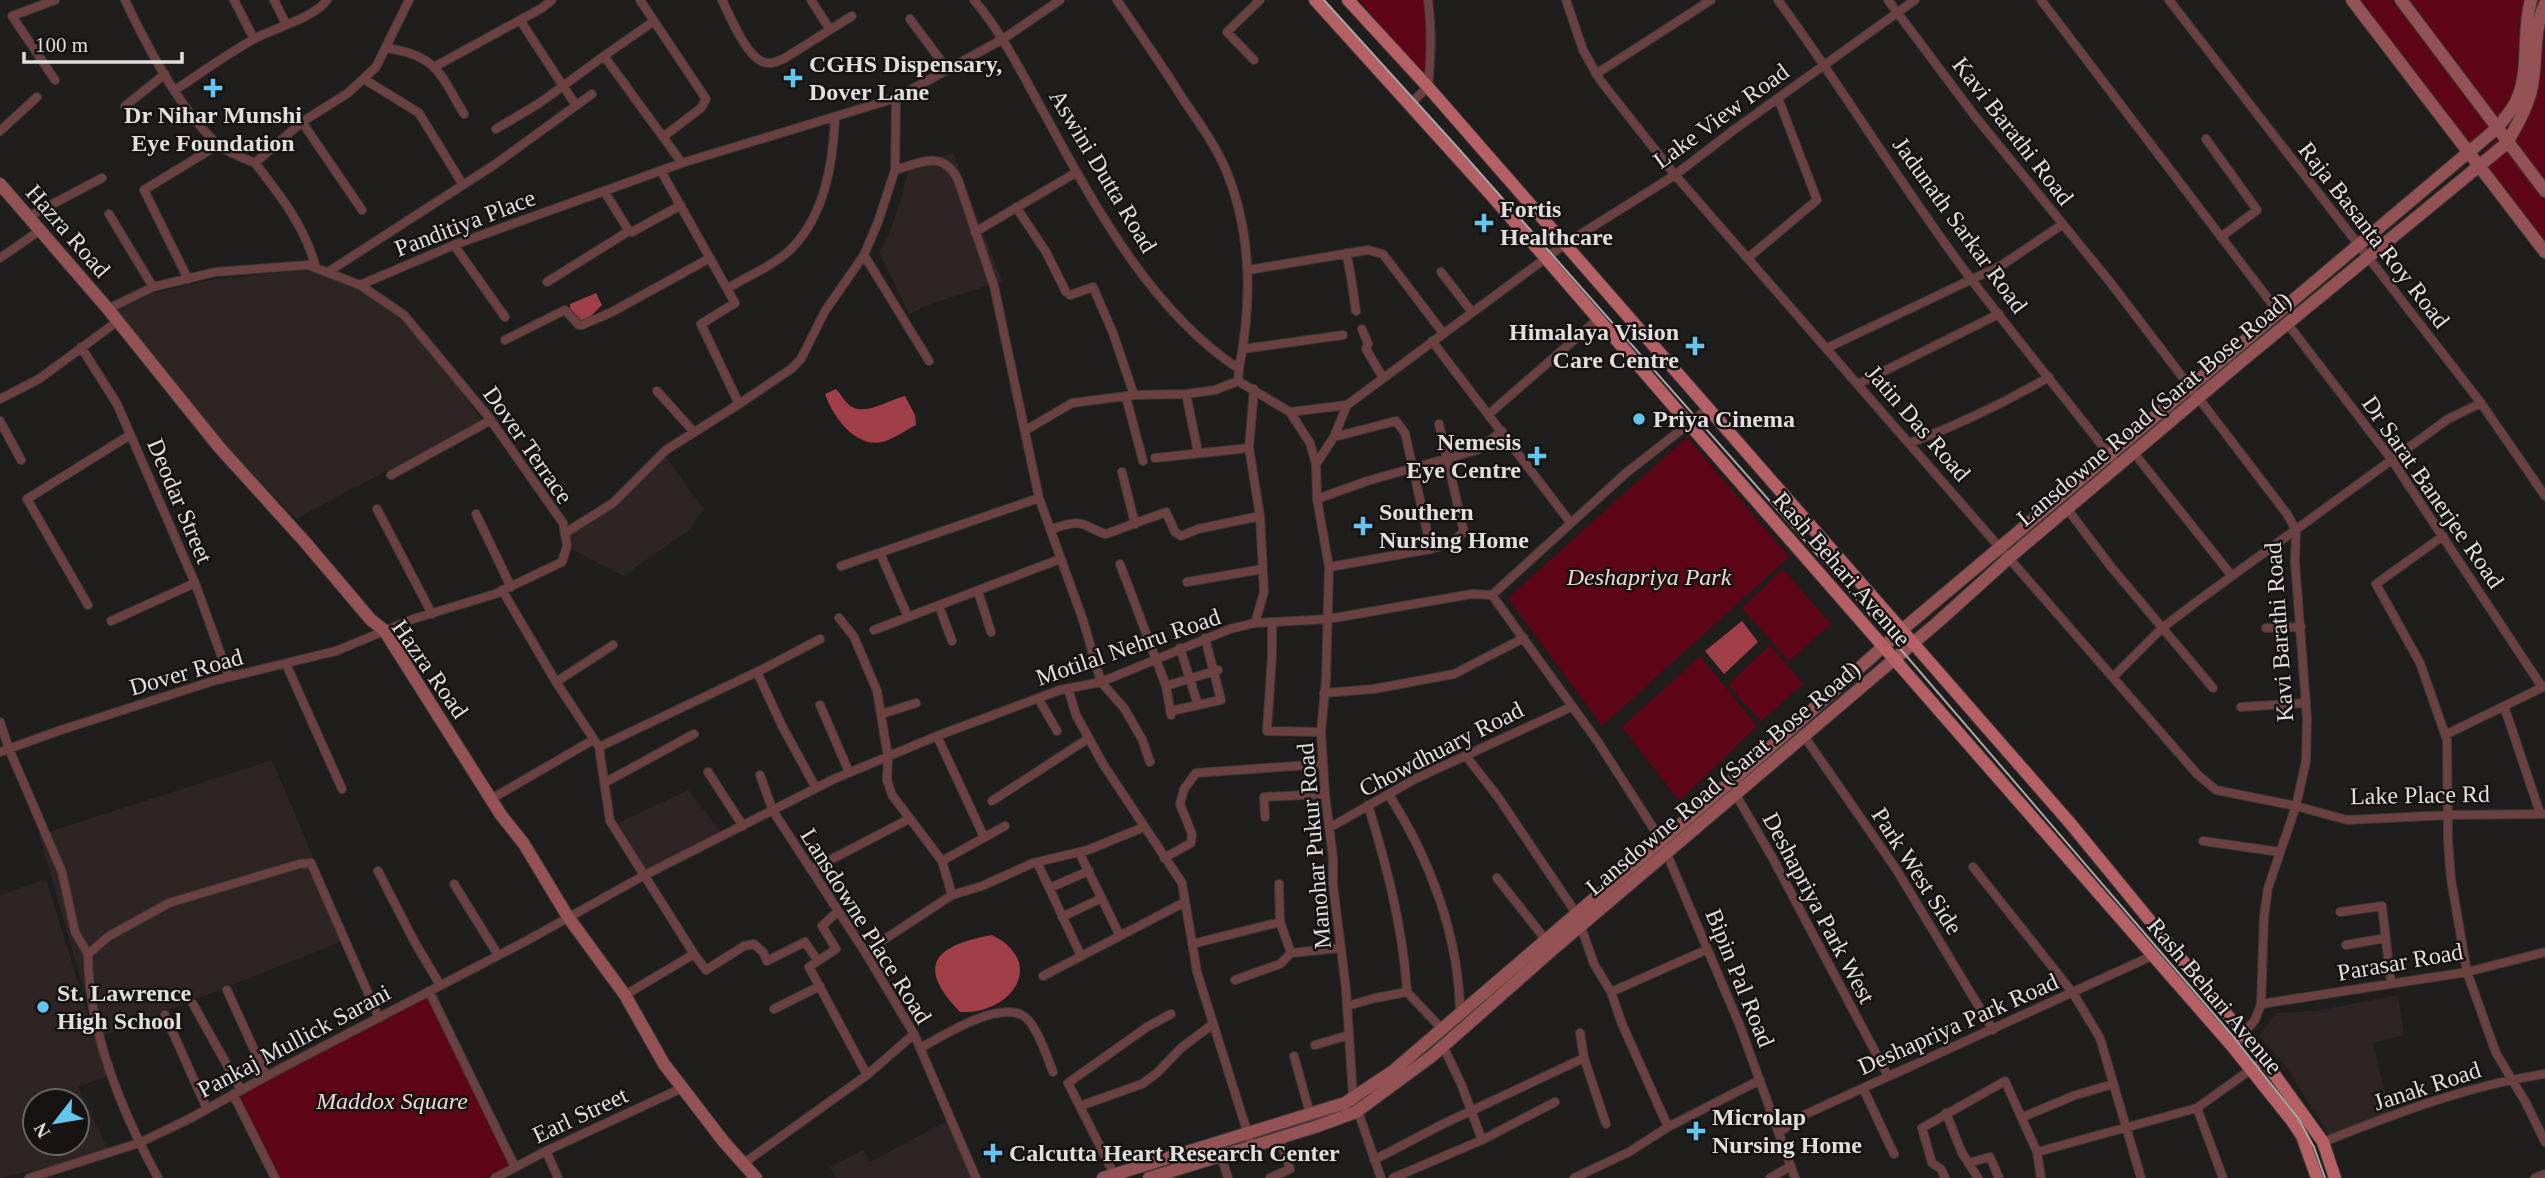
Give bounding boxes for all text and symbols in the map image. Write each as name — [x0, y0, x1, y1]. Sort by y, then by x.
scale bar — [24, 21, 182, 65]
text: 100 m — [35, 33, 88, 57]
place label: CGHS Dispensary, Dover Lane — [809, 51, 1002, 105]
street label: Kavi Barathi Road — [1947, 52, 2079, 210]
street label: Lake View Road — [1648, 58, 1794, 174]
marker: CGHS Dispensary, Dover Lane — [783, 68, 803, 88]
marker: Dr Nihar Munshi Eye Foundation — [203, 78, 223, 98]
street label: Aswini Dutta Road — [1044, 85, 1162, 257]
place label: Dr Nihar Munshi Eye Foundation — [124, 102, 302, 156]
street label: Jadunath Sarkar Road — [1888, 132, 2032, 318]
street label: Raja Basanta Roy Road — [2293, 137, 2455, 333]
street label: Hazra Road — [21, 179, 115, 283]
street label: Panditiya Place — [391, 184, 539, 262]
place label: Fortis Healthcare — [1500, 196, 1613, 250]
marker: Fortis Healthcare — [1474, 213, 1494, 233]
street label: Lansdowne Road (Sarat Bose Road) — [2012, 287, 2296, 531]
place label: Himalaya Vision Care Centre — [1509, 319, 1679, 373]
marker: Himalaya Vision Care Centre — [1685, 336, 1705, 356]
street label: Jatin Das Road — [1861, 360, 1975, 486]
street label: Dover Terrace — [478, 381, 578, 509]
street label: Dr Sarat Banerjee Road — [2357, 391, 2509, 593]
place label: Priya Cinema — [1653, 406, 1795, 432]
marker: Priya Cinema — [1631, 411, 1647, 427]
place label: Nemesis Eye Centre — [1406, 429, 1521, 483]
street label: Deodar Street — [142, 435, 218, 567]
marker: Nemesis Eye Centre — [1527, 446, 1547, 466]
street label: Rash Behari Avenue — [1768, 487, 1916, 651]
place label: Southern Nursing Home — [1379, 499, 1529, 553]
marker: Southern Nursing Home — [1353, 516, 1373, 536]
street label: Kavi Barathi Road — [2260, 541, 2298, 723]
park label: Deshapriya Park — [1566, 564, 1732, 590]
street label: Motilal Nehru Road — [1032, 603, 1224, 691]
street label: Hazra Road — [387, 615, 473, 723]
street label: Dover Road — [126, 643, 246, 701]
street label: Lansdowne Road (Sarat Bose Road) — [1581, 656, 1865, 900]
street label: Chowdhuary Road — [1355, 696, 1527, 802]
street label: Manohar Pukur Road — [1292, 742, 1336, 950]
street label: Lake Place Rd — [2350, 781, 2490, 809]
street label: Park West Side — [1866, 803, 1968, 939]
street label: Deshapriya Park West — [1758, 808, 1880, 1008]
street label: Lansdowne Place Road — [795, 824, 937, 1028]
street label: Bipin Pal Road — [1700, 905, 1780, 1051]
street label: Rash Behari Avenue — [2142, 913, 2288, 1079]
street label: Parasar Road — [2335, 938, 2465, 986]
street label: Deshapriya Park Road — [1854, 968, 2062, 1080]
street label: Pankaj Mullick Sarani — [193, 979, 395, 1103]
place label: St. Lawrence High School — [57, 980, 192, 1034]
marker: St. Lawrence High School — [35, 999, 51, 1015]
street label: Janak Road — [2370, 1056, 2484, 1116]
street label: Earl Street — [528, 1082, 632, 1148]
north arrow — [21, 1087, 91, 1157]
park label: Maddox Square — [315, 1088, 468, 1114]
place label: Microlap Nursing Home — [1712, 1104, 1862, 1158]
text: N — [29, 1119, 54, 1142]
marker: Microlap Nursing Home — [1686, 1121, 1706, 1141]
place label: Calcutta Heart Research Center — [1009, 1140, 1340, 1166]
marker: Calcutta Heart Research Center — [983, 1143, 1003, 1163]

